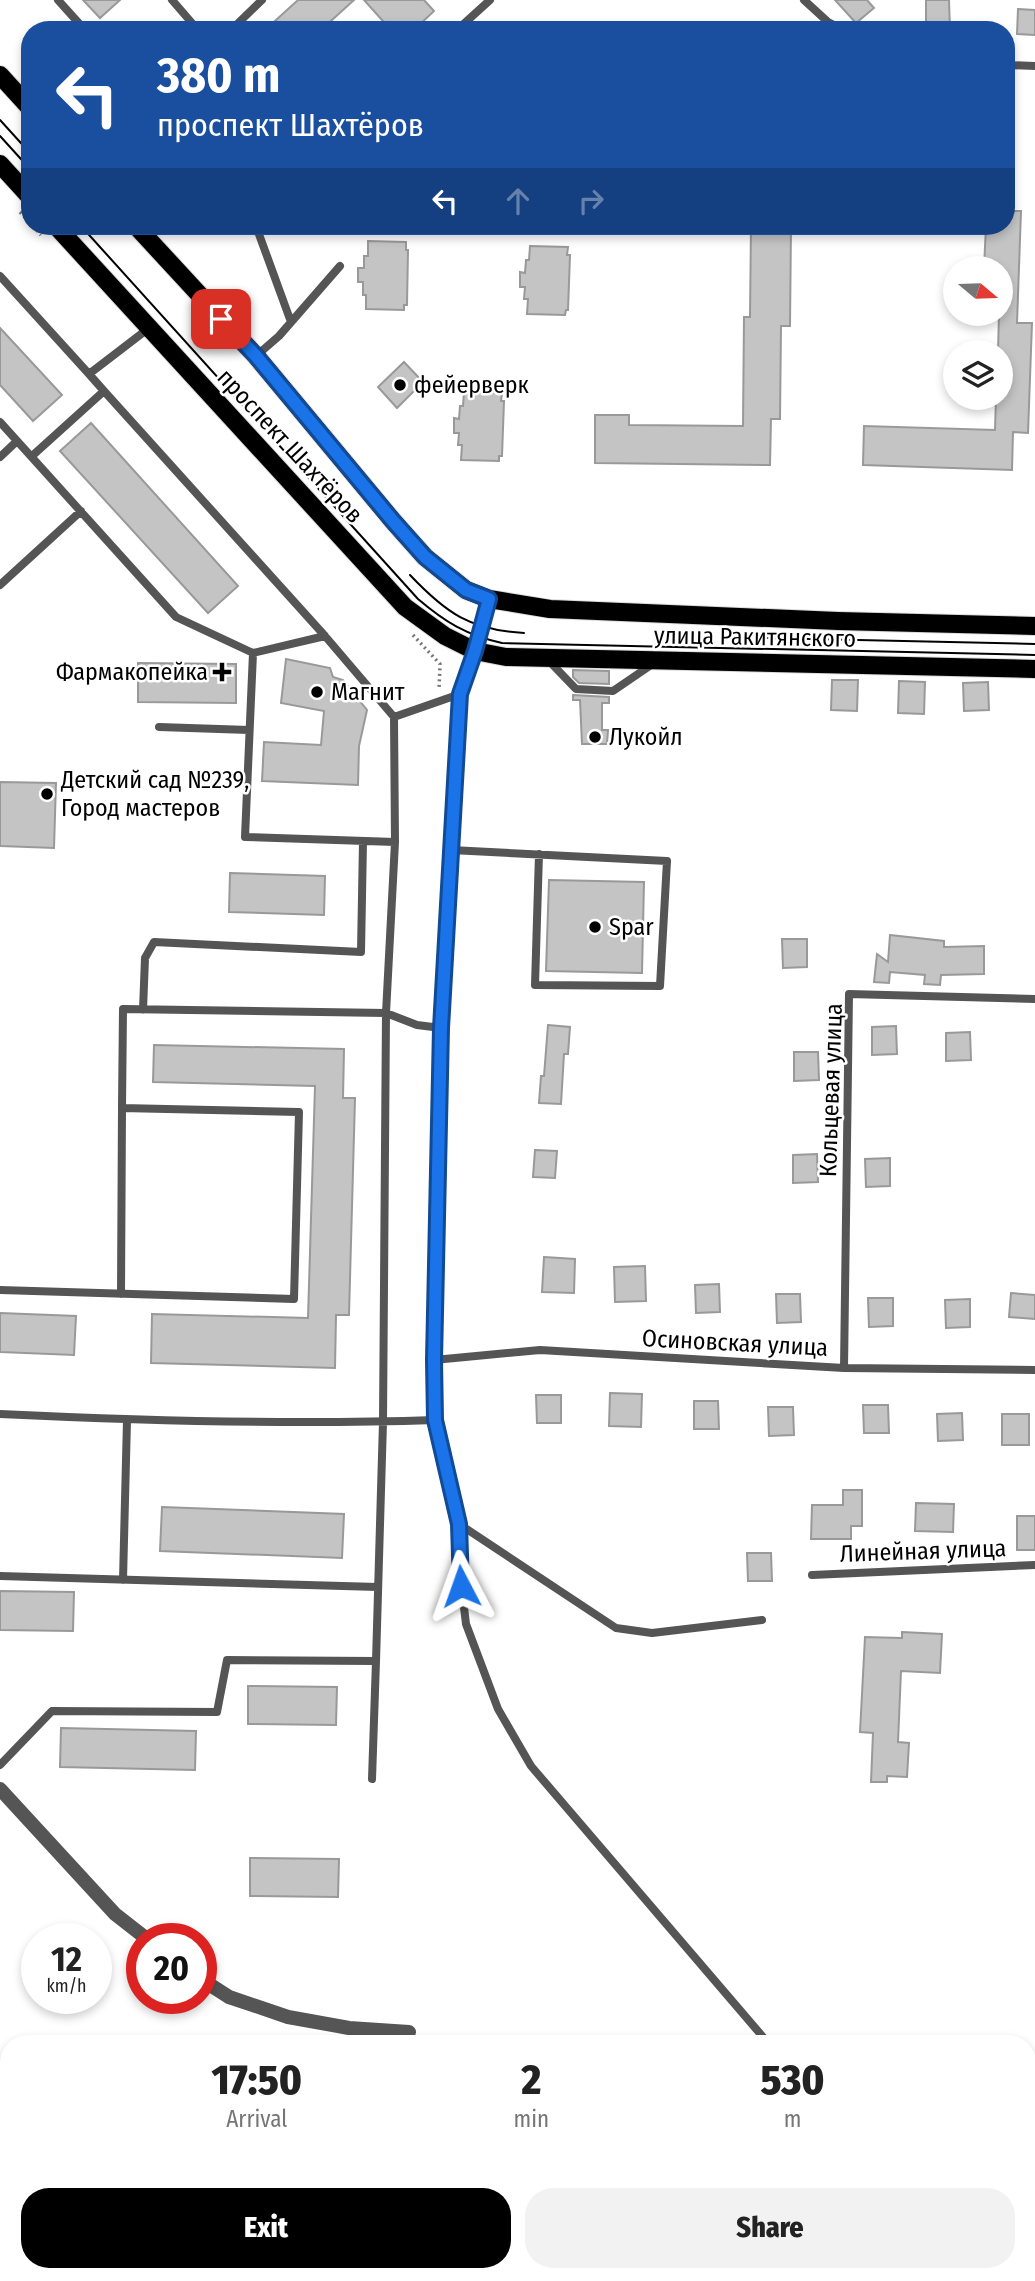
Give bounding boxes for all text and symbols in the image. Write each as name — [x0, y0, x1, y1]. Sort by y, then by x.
text: 380 m — [157, 46, 280, 105]
icon: left — [42, 49, 133, 140]
text: проспект Шахтёров — [157, 106, 424, 144]
icon: left — [426, 182, 464, 220]
icon: ahead — [499, 182, 537, 220]
icon: right — [572, 182, 610, 220]
north arrow — [943, 256, 1013, 326]
map controls — [943, 256, 1013, 410]
pin — [191, 289, 251, 349]
icon: arrive — [202, 300, 240, 338]
button: layers — [943, 340, 1013, 410]
street label: проспект Шахтёров — [212, 363, 368, 529]
place label: фейерверк — [414, 371, 530, 399]
marker: фейерверк — [392, 377, 408, 393]
street label: улица Ракитянского — [654, 621, 856, 653]
place label: Фармакопейка — [56, 658, 208, 686]
marker: Фармакопейка — [214, 664, 230, 680]
place label: Магнит — [331, 678, 405, 706]
marker: Магнит — [309, 684, 325, 700]
place label: Лукойл — [609, 723, 683, 751]
marker: Лукойл — [587, 729, 603, 745]
place label: Детский сад №239, Город мастеров — [60, 766, 249, 822]
marker: Детский сад №239, Город мастеров — [39, 786, 55, 802]
place label: Spar — [609, 913, 654, 941]
marker: Spar — [587, 919, 603, 935]
street label: Кольцевая улица — [814, 1003, 848, 1177]
street label: Осиновская улица — [641, 1324, 829, 1362]
street label: Линейная улица — [839, 1534, 1007, 1568]
position arrow — [424, 1549, 498, 1623]
speed limit sign: 20 — [126, 1923, 217, 2014]
text: 12 — [51, 1938, 82, 1980]
text: km/h — [46, 1975, 87, 1997]
text: 17:50 — [211, 2055, 302, 2105]
text: 2 — [521, 2055, 541, 2105]
text: 530 — [761, 2055, 825, 2105]
text: Arrival — [226, 2105, 287, 2133]
text: min — [514, 2105, 549, 2133]
text: m — [784, 2105, 801, 2133]
button: Exit — [21, 2188, 511, 2268]
button: Share — [525, 2188, 1015, 2268]

